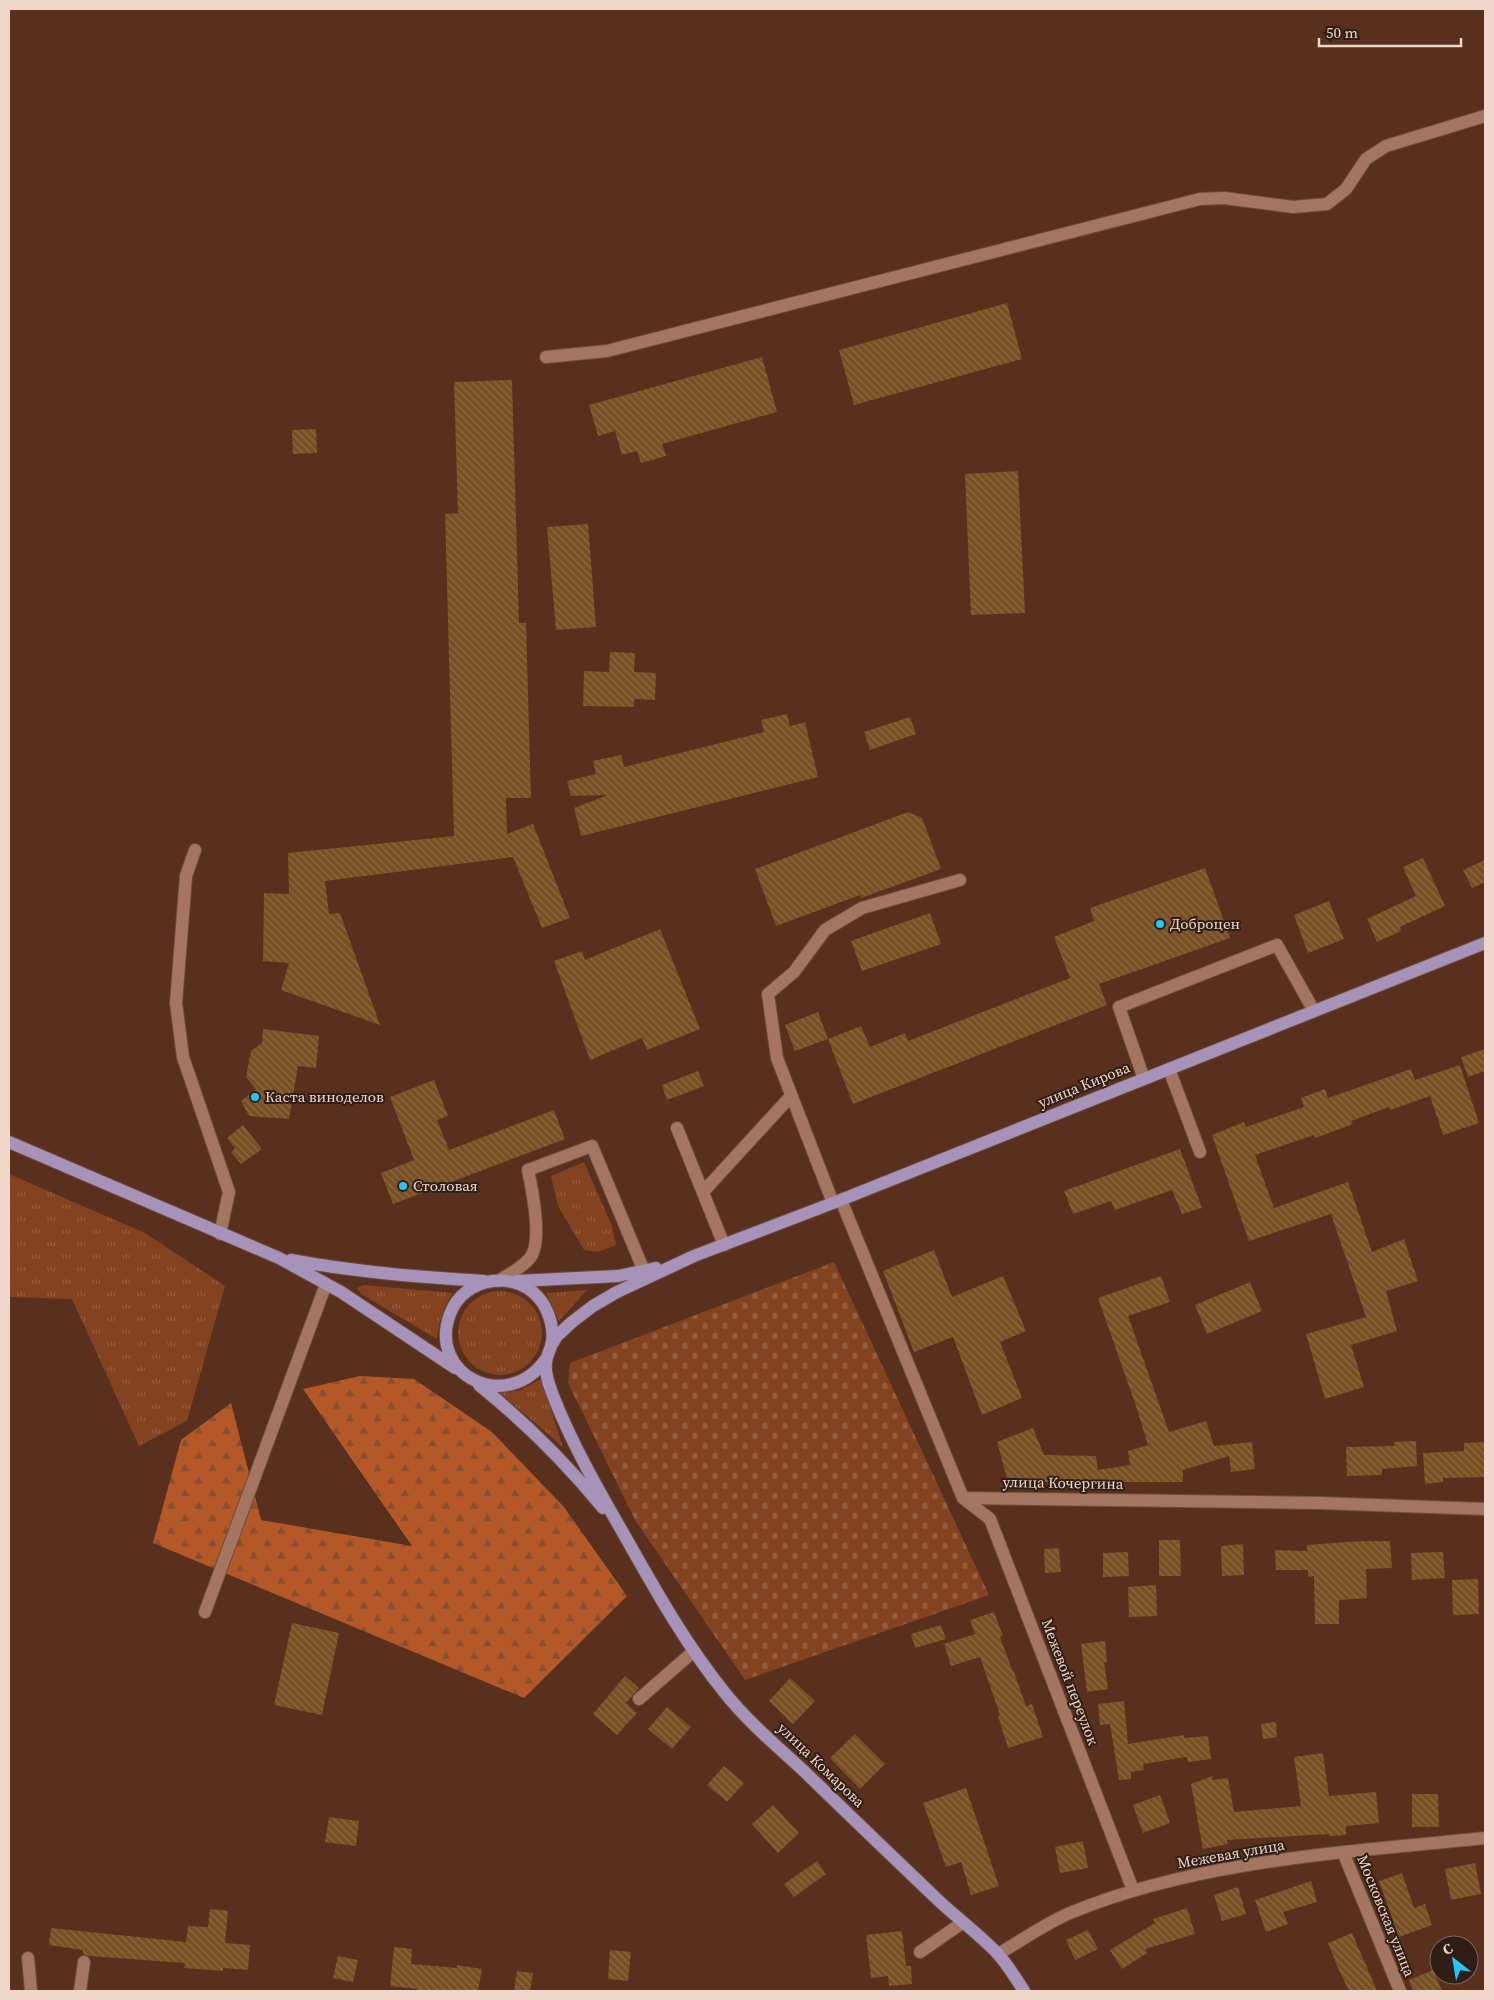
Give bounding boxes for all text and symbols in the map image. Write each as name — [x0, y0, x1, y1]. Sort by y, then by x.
scale bar — [1319, 15, 1462, 47]
text: 50 m — [1326, 22, 1358, 43]
place label: Доброцен — [1170, 913, 1240, 934]
marker: Доброцен — [1154, 918, 1166, 930]
street label: улица Кирова — [1035, 1056, 1133, 1113]
place label: Каста виноделов — [265, 1086, 384, 1107]
marker: Каста виноделов — [249, 1091, 261, 1103]
place label: Столовая — [413, 1175, 478, 1196]
marker: Столовая — [397, 1180, 409, 1192]
street label: улица Кочергина — [1002, 1471, 1124, 1494]
street label: Межевой переулок — [1037, 1616, 1104, 1749]
street label: улица Комарова — [773, 1717, 870, 1812]
street label: Межевая улица — [1176, 1834, 1287, 1873]
street label: Московская улица — [1352, 1852, 1421, 1980]
north arrow — [1429, 1935, 1479, 1985]
text: С — [1438, 1938, 1456, 1960]

